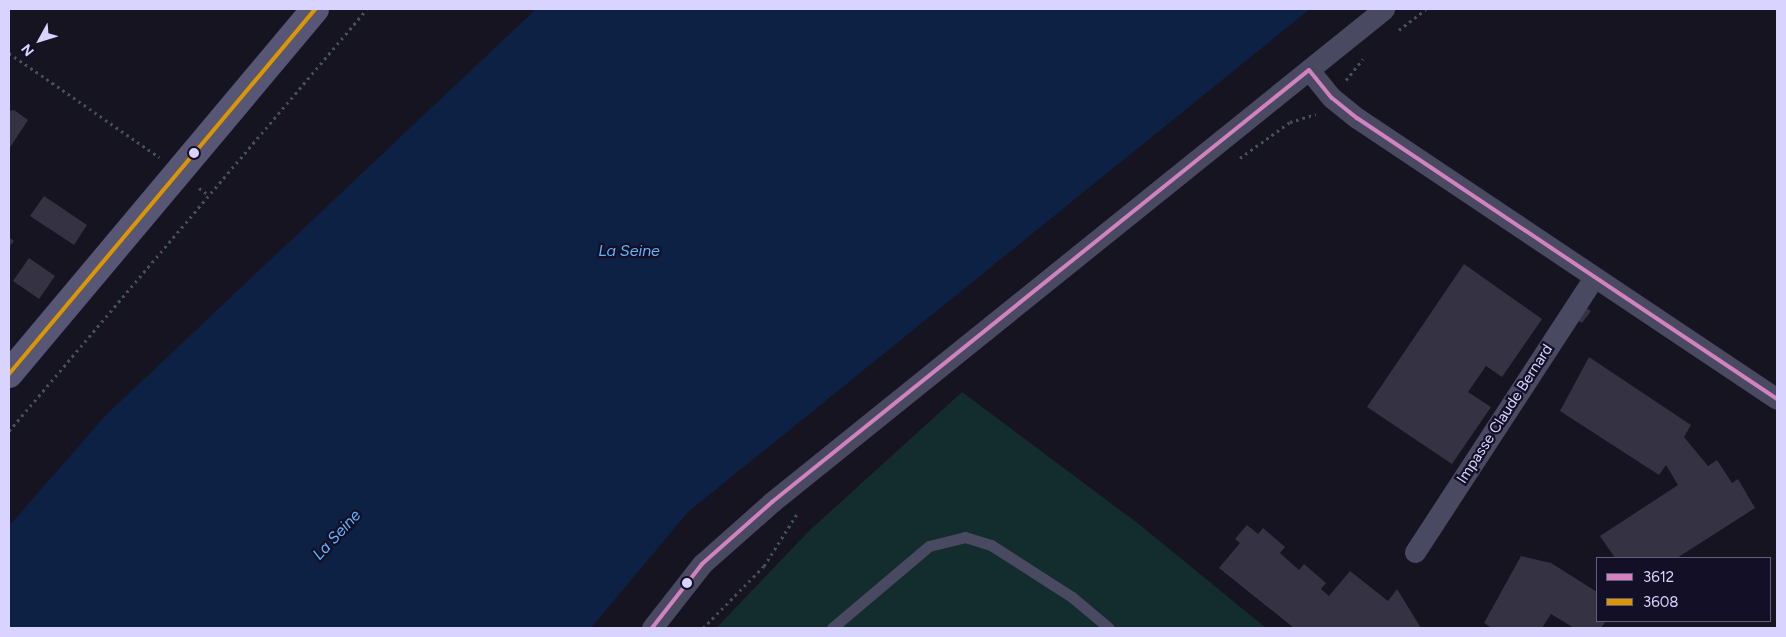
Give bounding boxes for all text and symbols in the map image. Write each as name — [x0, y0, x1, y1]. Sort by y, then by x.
north arrow — [15, 15, 65, 65]
text: N — [18, 40, 38, 59]
unlabelled marker — [189, 148, 199, 158]
water label: La Seine — [598, 241, 660, 261]
street label: Impasse Claude Bernard — [1453, 341, 1557, 487]
water label: La Seine — [309, 506, 365, 564]
legend — [1596, 557, 1771, 622]
text: 3612 — [1643, 568, 1674, 586]
unlabelled marker — [682, 578, 692, 588]
text: 3608 — [1643, 593, 1678, 611]

